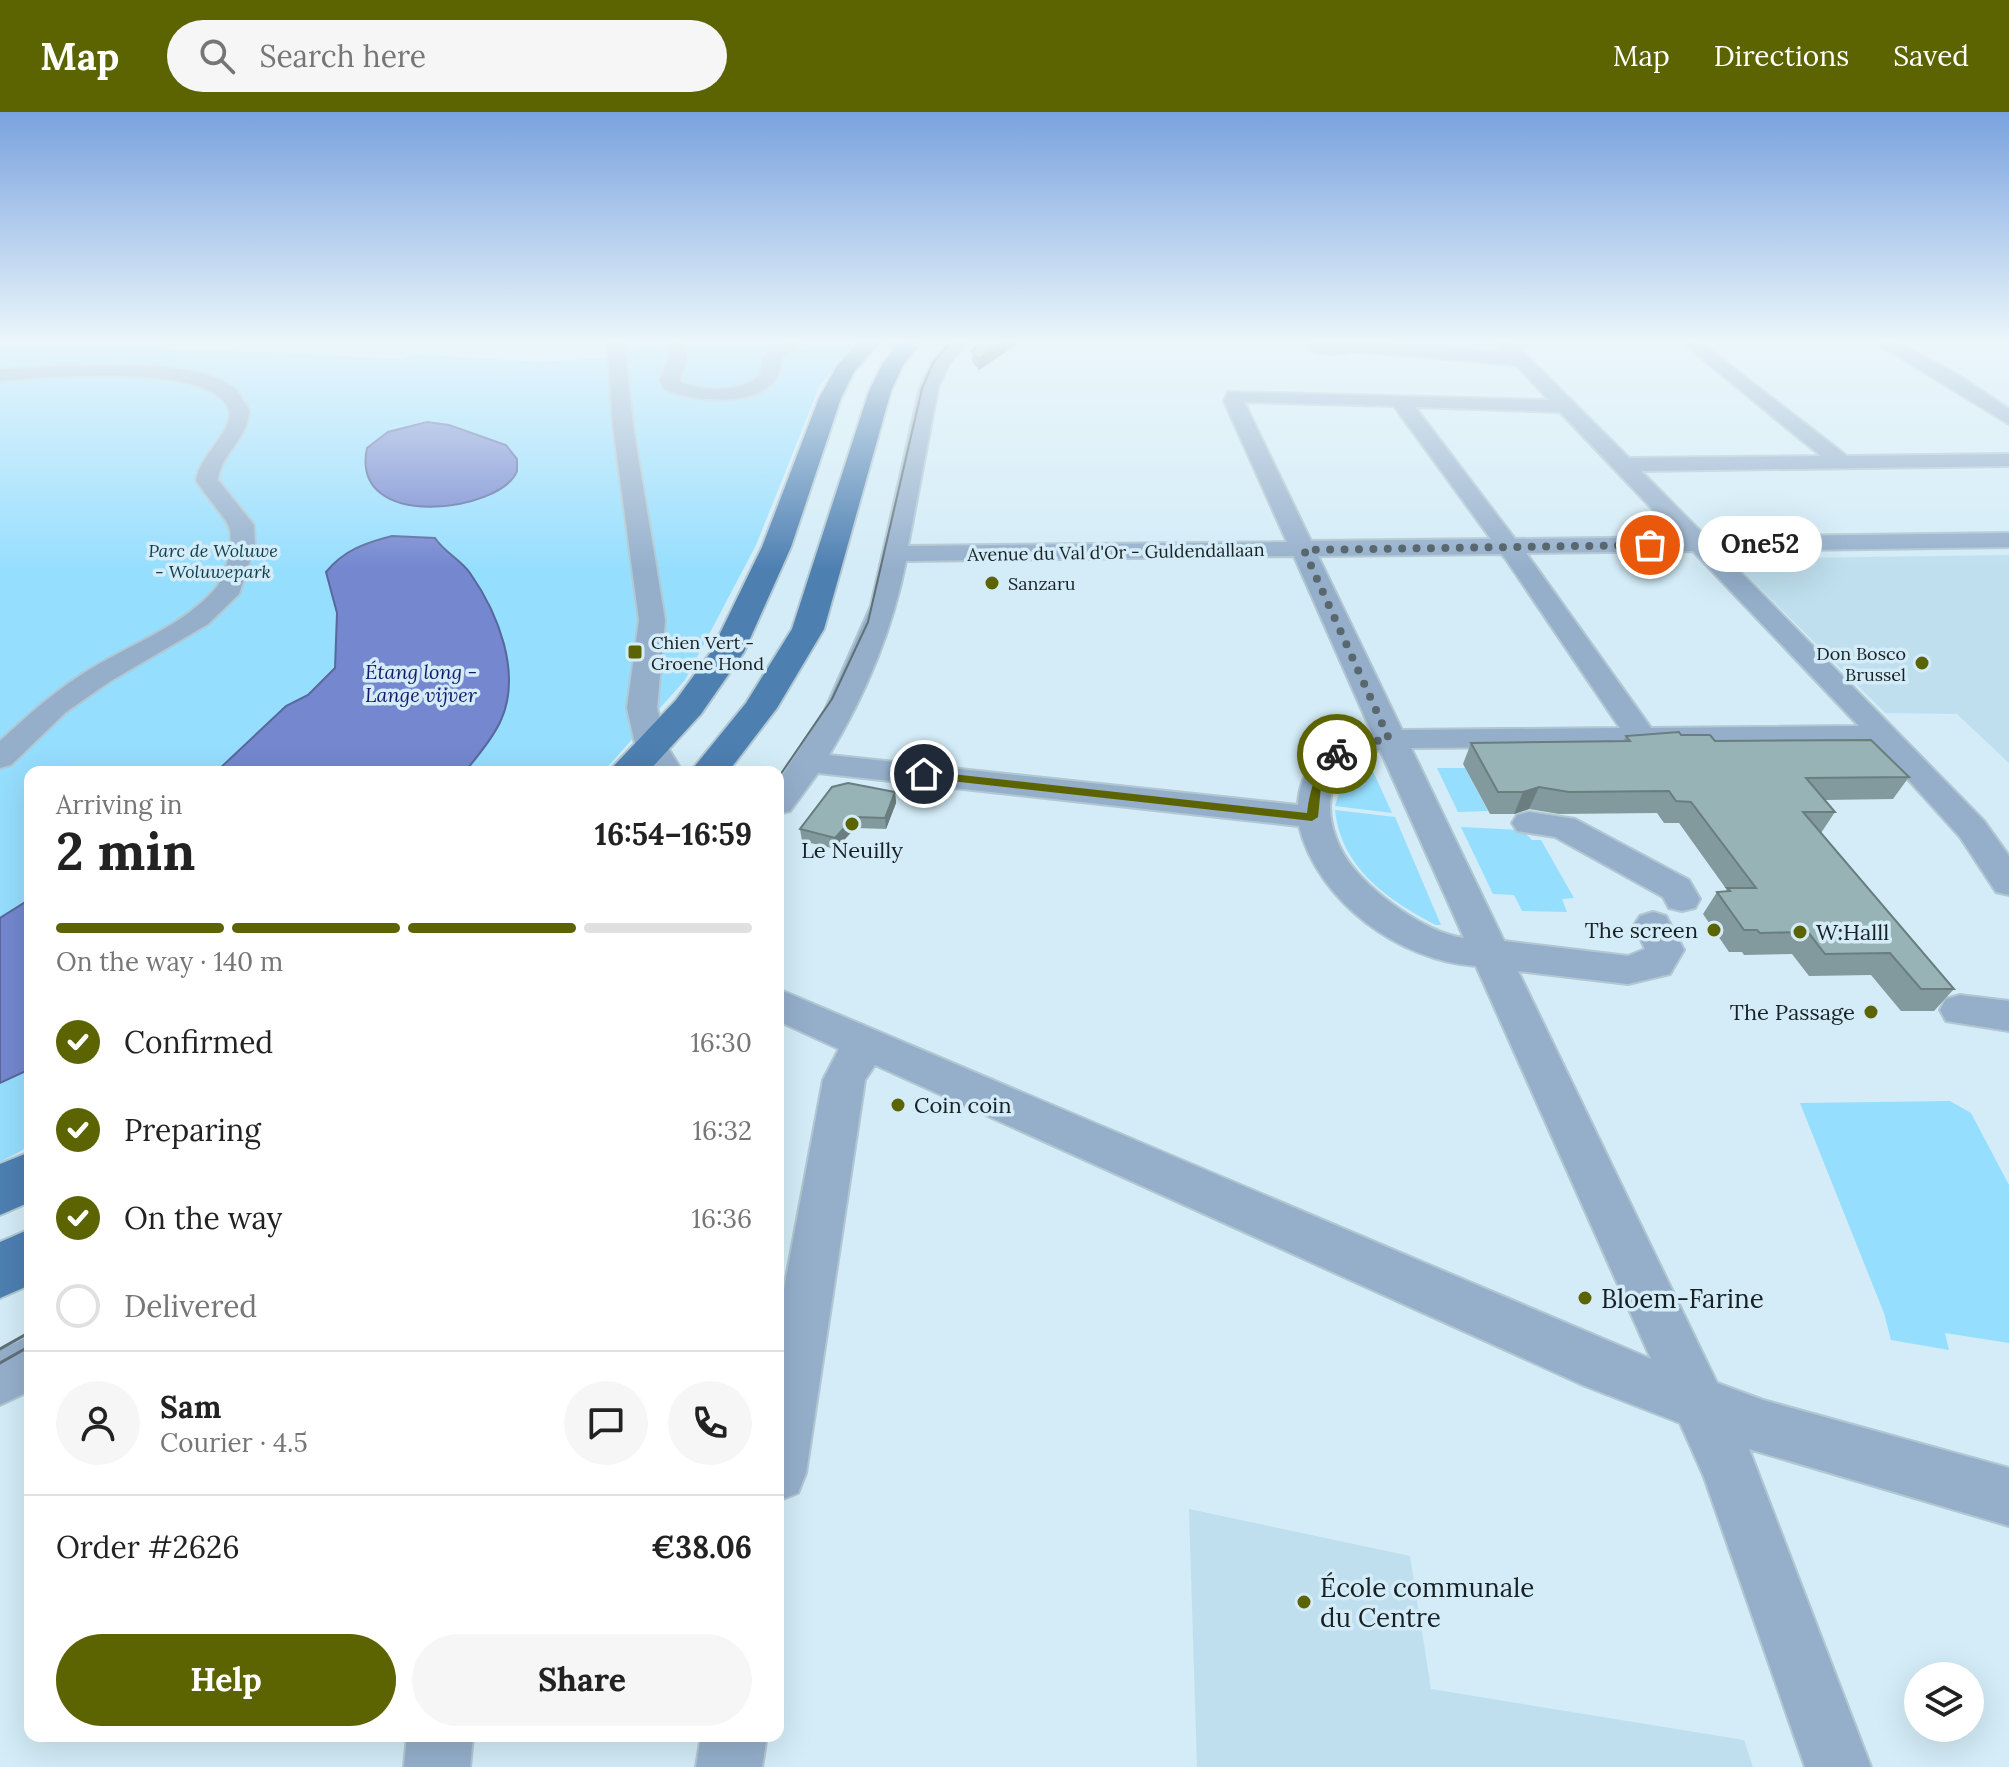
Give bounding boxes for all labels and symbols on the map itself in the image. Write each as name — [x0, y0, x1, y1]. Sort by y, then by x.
pin — [1616, 511, 1684, 579]
callout: One52 — [1698, 517, 1822, 573]
street label: Avenue du Val d'Or - Guldendallaan — [966, 538, 1265, 566]
park label: Parc de Woluwe - Woluwepark — [148, 539, 278, 583]
place label: Sanzaru — [1008, 572, 1076, 595]
marker: Sanzaru — [983, 574, 1001, 592]
place label: Chien Vert - Groene Hond — [651, 631, 764, 675]
place label: Don Bosco Brussel — [1816, 642, 1906, 686]
marker: Chien Vert - Groene Hond — [626, 643, 644, 661]
marker: Don Bosco Brussel — [1913, 654, 1931, 672]
water label: Étang long - Lange vijver — [365, 659, 478, 707]
courier — [1297, 714, 1377, 794]
pin — [890, 740, 958, 808]
marker: Le Neuilly — [843, 815, 861, 833]
place label: Le Neuilly — [801, 836, 903, 864]
place label: The screen — [1585, 916, 1698, 944]
place label: W:Halll — [1816, 918, 1889, 946]
marker: The screen — [1705, 921, 1723, 939]
marker: W:Halll — [1791, 923, 1809, 941]
place label: The Passage — [1730, 998, 1855, 1026]
marker: The Passage — [1862, 1003, 1880, 1021]
place label: Coin coin — [914, 1091, 1012, 1119]
marker: Coin coin — [889, 1096, 907, 1114]
place label: Bloem-Farine — [1601, 1282, 1764, 1315]
marker: Bloem-Farine — [1576, 1289, 1594, 1307]
place label: École communale du Centre — [1320, 1571, 1534, 1634]
marker: École communale du Centre — [1295, 1593, 1313, 1611]

